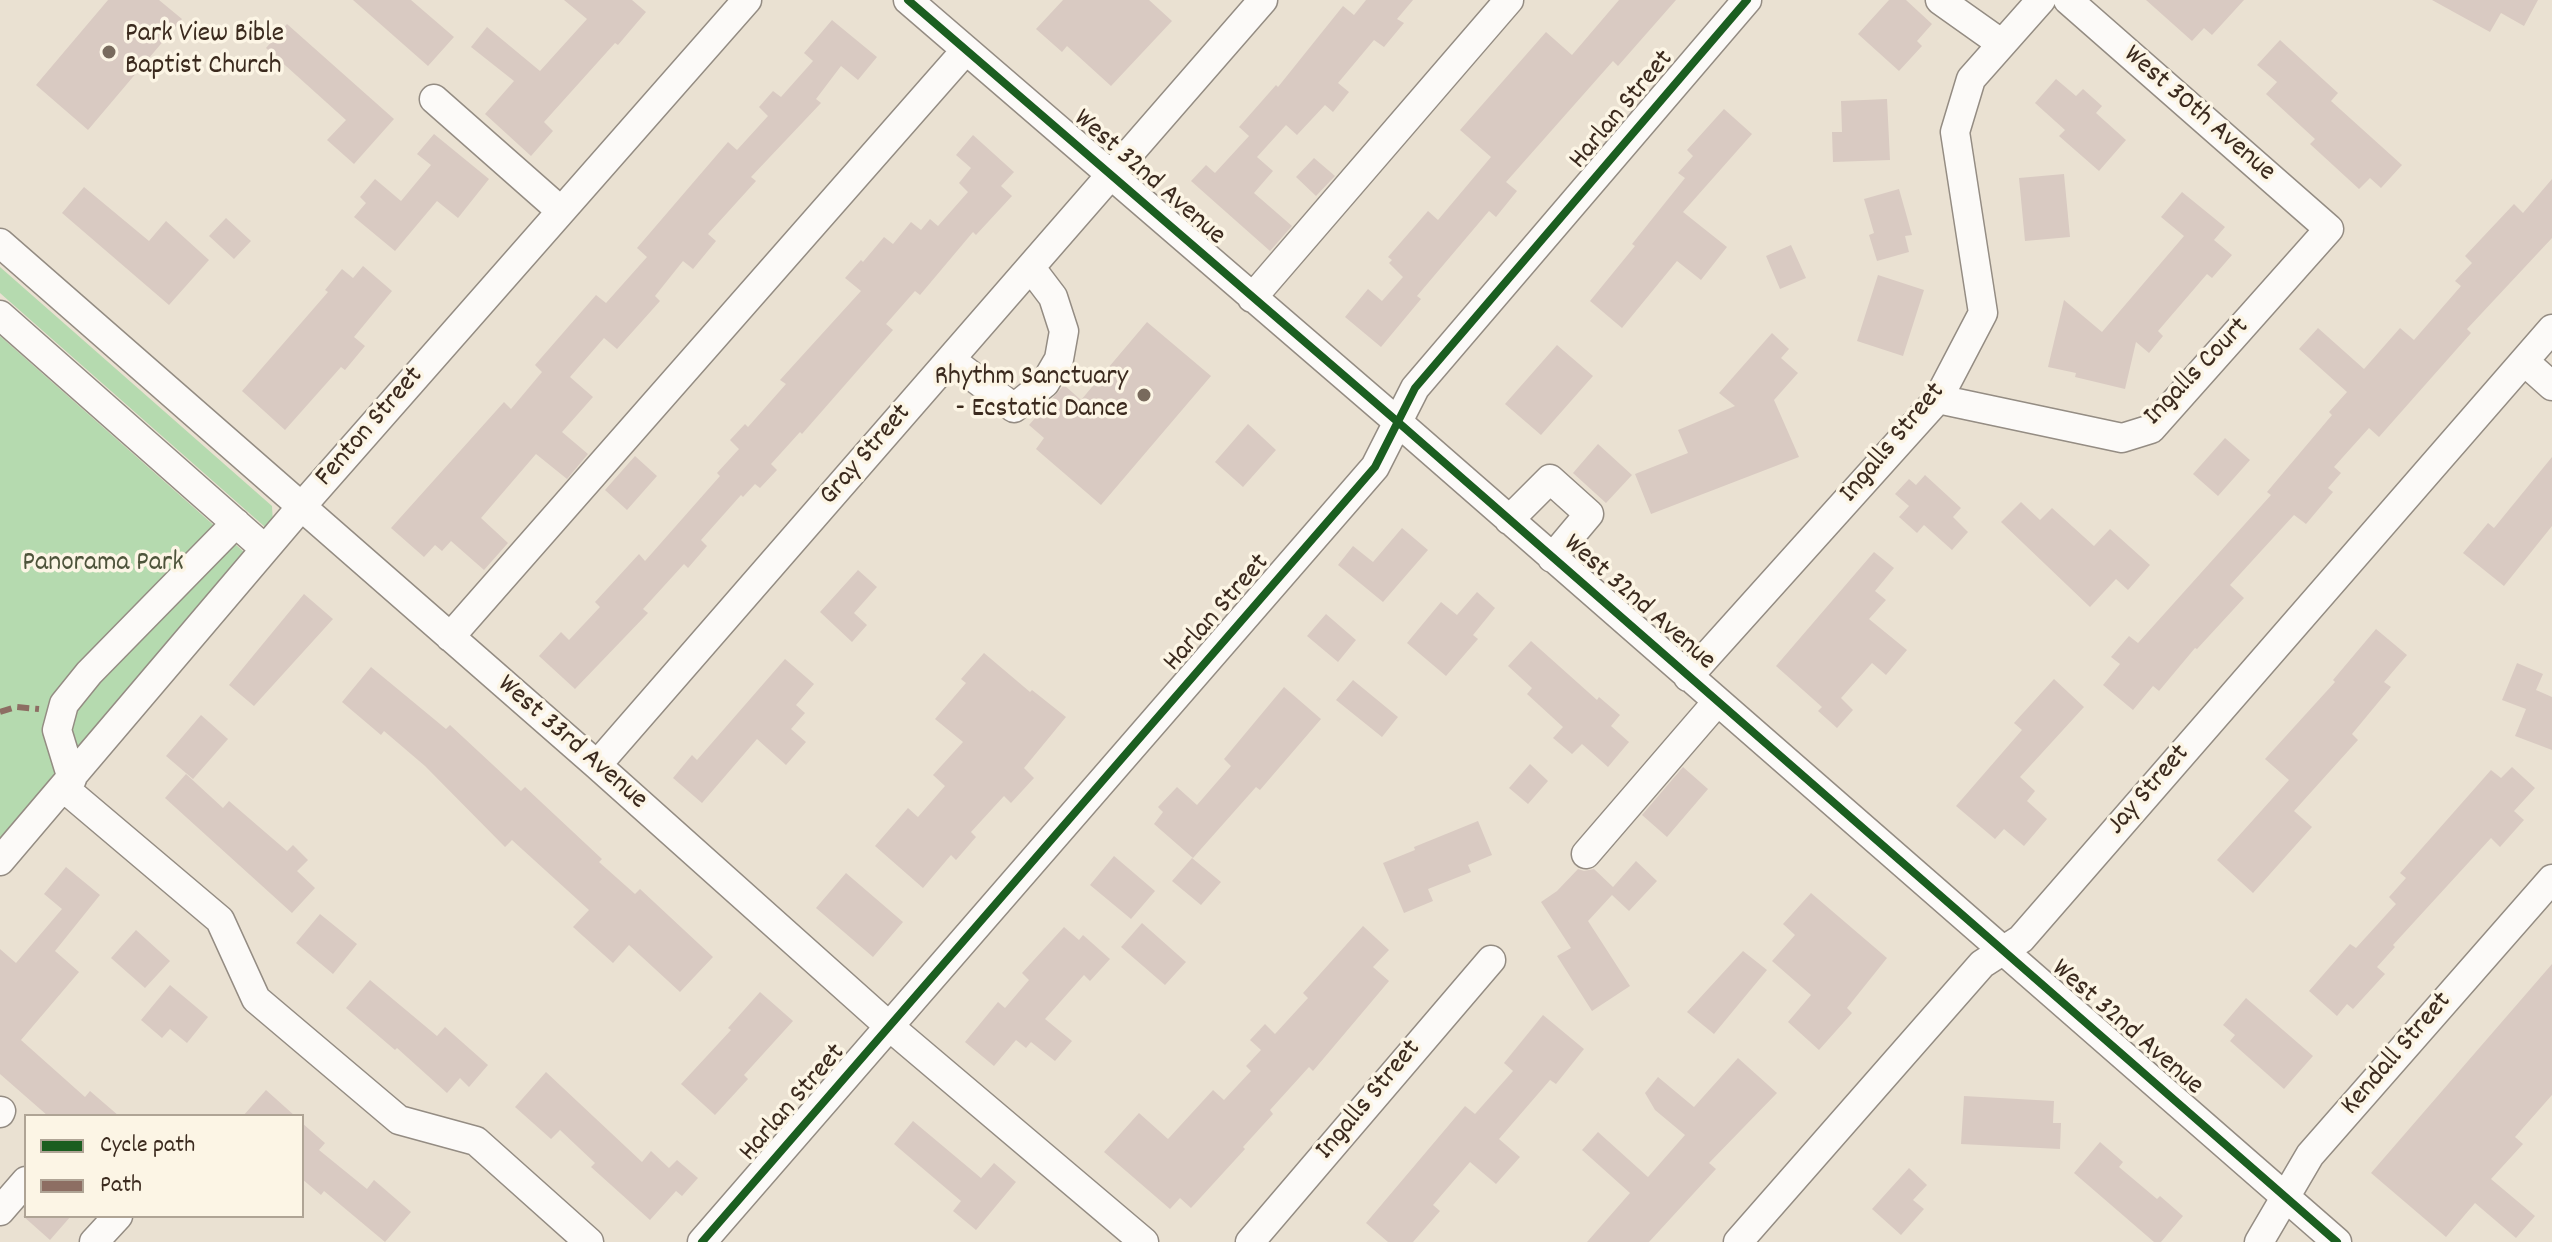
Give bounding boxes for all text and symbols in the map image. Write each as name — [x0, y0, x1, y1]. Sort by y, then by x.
place label: Park View Bible Baptist Church — [125, 19, 284, 85]
street label: West 30th Avenue — [2115, 40, 2281, 190]
marker: Park View Bible Baptist Church — [100, 43, 118, 61]
street label: Harlan Street — [1564, 45, 1682, 177]
street label: West 32nd Avenue — [1065, 104, 1231, 254]
street label: Ingalls Court — [2138, 312, 2258, 434]
street label: Fenton Street — [310, 361, 432, 495]
place label: Rhythm Sanctuary - Ecstatic Dance — [934, 362, 1128, 428]
street label: Ingalls Street — [1834, 377, 1954, 511]
marker: Rhythm Sanctuary - Ecstatic Dance — [1135, 386, 1153, 404]
street label: Gray Street — [814, 398, 920, 514]
street label: West 32nd Avenue — [1555, 529, 1721, 679]
park label: Panorama Park — [22, 548, 184, 582]
street label: Harlan Street — [1158, 548, 1278, 680]
street label: West 33rd Avenue — [489, 670, 653, 818]
street label: Jay Street — [2102, 739, 2198, 843]
street label: West 32nd Avenue — [2043, 954, 2209, 1104]
street label: Kendall Street — [2335, 987, 2461, 1123]
street label: Ingalls Street — [1310, 1034, 1430, 1168]
street label: Harlan Street — [734, 1038, 854, 1170]
legend — [24, 1114, 304, 1218]
text: Cycle path — [100, 1129, 195, 1163]
text: Path — [100, 1169, 142, 1203]

